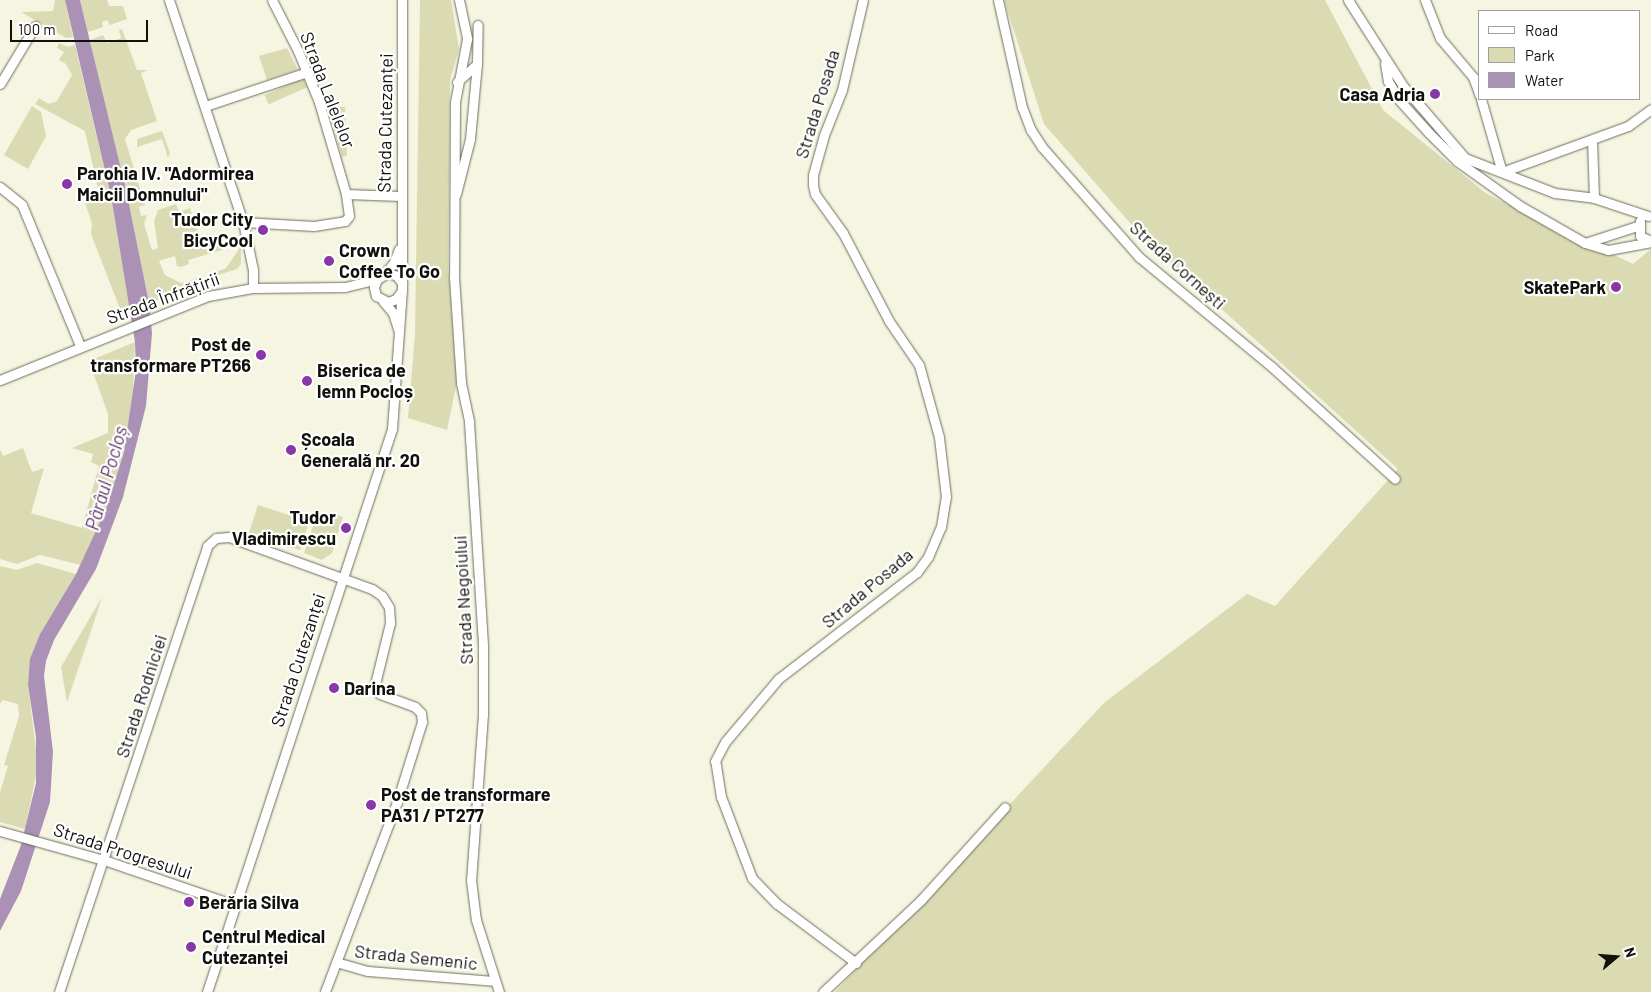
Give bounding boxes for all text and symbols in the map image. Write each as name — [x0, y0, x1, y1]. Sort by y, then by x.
scale bar — [12, 10, 150, 42]
legend — [1478, 10, 1641, 100]
text: 100 m — [18, 20, 56, 38]
text: Road — [1525, 21, 1558, 39]
street label: Strada Lalelelor — [296, 29, 360, 151]
text: Park — [1525, 46, 1554, 64]
street label: Strada Posada — [790, 47, 844, 161]
street label: Strada Cutezanței — [373, 53, 397, 193]
text: Water — [1525, 71, 1564, 89]
place label: Casa Adria — [1340, 83, 1425, 105]
marker: Casa Adria — [1429, 88, 1441, 100]
place label: Parohia IV. "Adormirea Maicii Domnului" — [77, 163, 254, 205]
marker: Parohia IV. "Adormirea Maicii Domnului" — [61, 178, 73, 190]
place label: Tudor City BicyCool — [171, 209, 253, 252]
street label: Strada Cornești — [1126, 216, 1230, 314]
marker: Tudor City BicyCool — [257, 224, 269, 236]
place label: Crown Coffee To Go — [339, 240, 440, 282]
marker: Crown Coffee To Go — [323, 255, 335, 267]
street label: Strada Înfrățirii — [104, 268, 222, 328]
place label: SkatePark — [1524, 276, 1606, 298]
marker: SkatePark — [1610, 281, 1622, 293]
place label: Post de transformare PT266 — [90, 334, 251, 376]
marker: Post de transformare PT266 — [255, 349, 267, 361]
place label: Biserica de lemn Pocloș — [317, 360, 413, 402]
marker: Biserica de lemn Pocloș — [301, 375, 313, 387]
water label: Pârâul Pocloș — [80, 423, 132, 533]
place label: Școala Generală nr. 20 — [301, 429, 420, 472]
marker: Școala Generală nr. 20 — [285, 444, 297, 456]
place label: Tudor Vladimirescu — [232, 507, 336, 550]
marker: Tudor Vladimirescu — [340, 522, 352, 534]
street label: Strada Negoiului — [449, 535, 477, 665]
street label: Strada Posada — [817, 544, 917, 632]
street label: Strada Cutezanței — [266, 590, 330, 730]
street label: Strada Rodniciei — [111, 632, 171, 760]
place label: Darina — [344, 677, 395, 699]
marker: Darina — [328, 682, 340, 694]
place label: Post de transformare PA31 / PT277 — [381, 784, 551, 826]
marker: Post de transformare PA31 / PT277 — [365, 799, 377, 811]
street label: Strada Progresului — [51, 818, 195, 884]
place label: Berăria Silva — [199, 891, 299, 913]
marker: Berăria Silva — [183, 896, 195, 908]
place label: Centrul Medical Cutezanței — [202, 926, 325, 969]
north arrow — [1591, 932, 1641, 982]
marker: Centrul Medical Cutezanței — [184, 940, 198, 954]
street label: Strada Semenic — [353, 940, 479, 974]
text: N — [1621, 945, 1640, 959]

